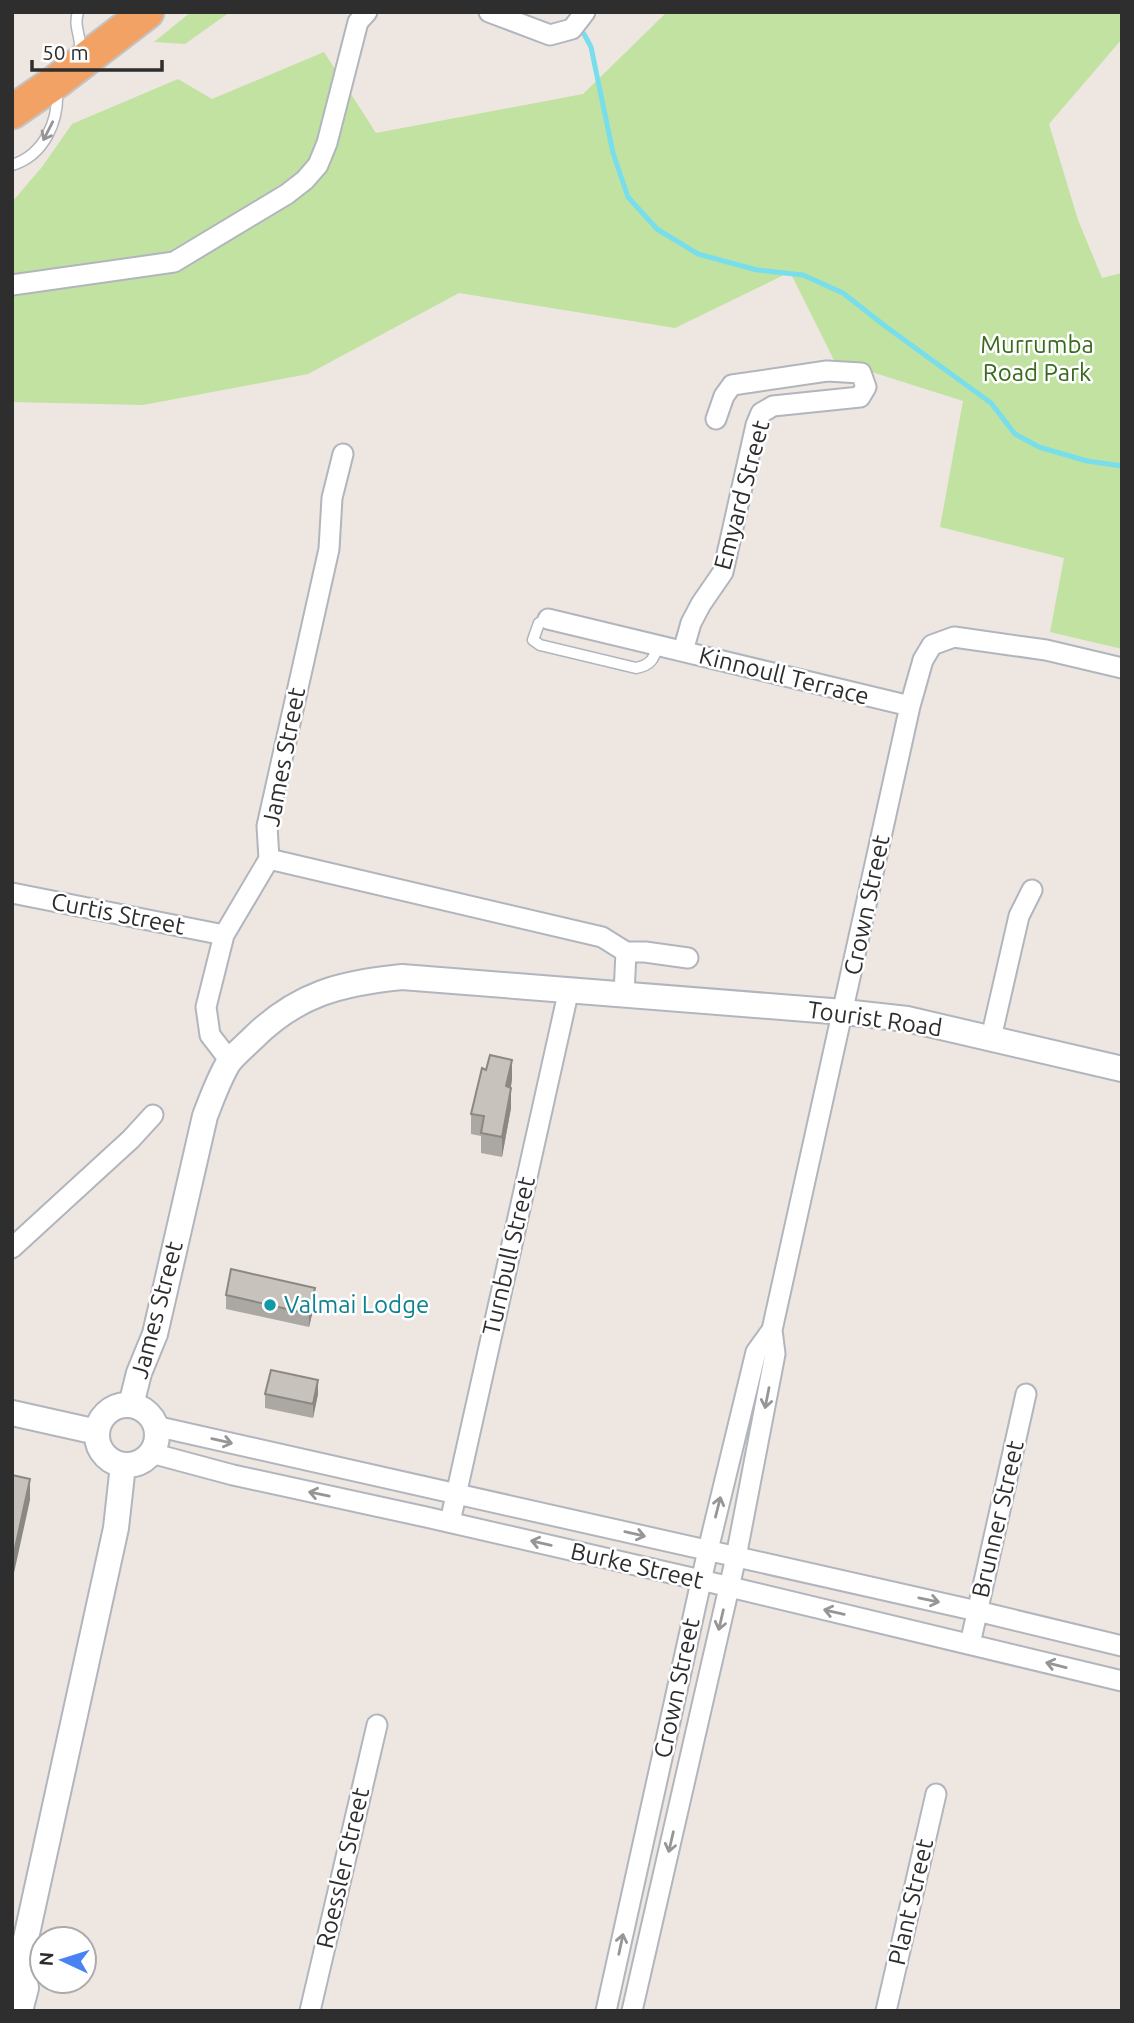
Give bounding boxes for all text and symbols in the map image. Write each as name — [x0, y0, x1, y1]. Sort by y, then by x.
scale bar — [32, 28, 161, 72]
text: 50 m — [42, 40, 89, 64]
one-way arrow — [41, 120, 55, 141]
park label: Murrumba Road Park — [980, 331, 1094, 386]
street label: Emyard Street — [709, 417, 775, 573]
street label: Kinnoull Terrace — [696, 641, 872, 710]
street label: James Street — [257, 685, 310, 829]
street label: Crown Street — [838, 832, 895, 977]
street label: Curtis Street — [49, 887, 188, 940]
street label: Tourist Road — [806, 996, 944, 1041]
street label: Turnbull Street — [477, 1173, 540, 1338]
street label: James Street — [125, 1238, 188, 1381]
place label: Valmai Lodge — [284, 1291, 429, 1318]
marker: Valmai Lodge — [262, 1297, 278, 1313]
one-way arrow — [759, 1386, 773, 1408]
one-way arrow — [210, 1435, 233, 1448]
street label: Brunner Street — [966, 1437, 1029, 1600]
one-way arrow — [308, 1487, 331, 1500]
one-way arrow — [712, 1496, 725, 1519]
one-way arrow — [623, 1528, 646, 1541]
one-way arrow — [530, 1536, 553, 1550]
street label: Burke Street — [568, 1537, 707, 1594]
one-way arrow — [917, 1594, 940, 1607]
one-way arrow — [823, 1605, 846, 1618]
one-way arrow — [714, 1609, 727, 1631]
street label: Crown Street — [648, 1615, 705, 1760]
one-way arrow — [1045, 1658, 1067, 1671]
street label: Roessler Street — [311, 1784, 374, 1951]
one-way arrow — [663, 1830, 677, 1853]
street label: Plant Street — [883, 1836, 938, 1968]
north arrow — [28, 1925, 98, 1995]
one-way arrow — [614, 1933, 628, 1956]
text: N — [35, 1951, 58, 1967]

